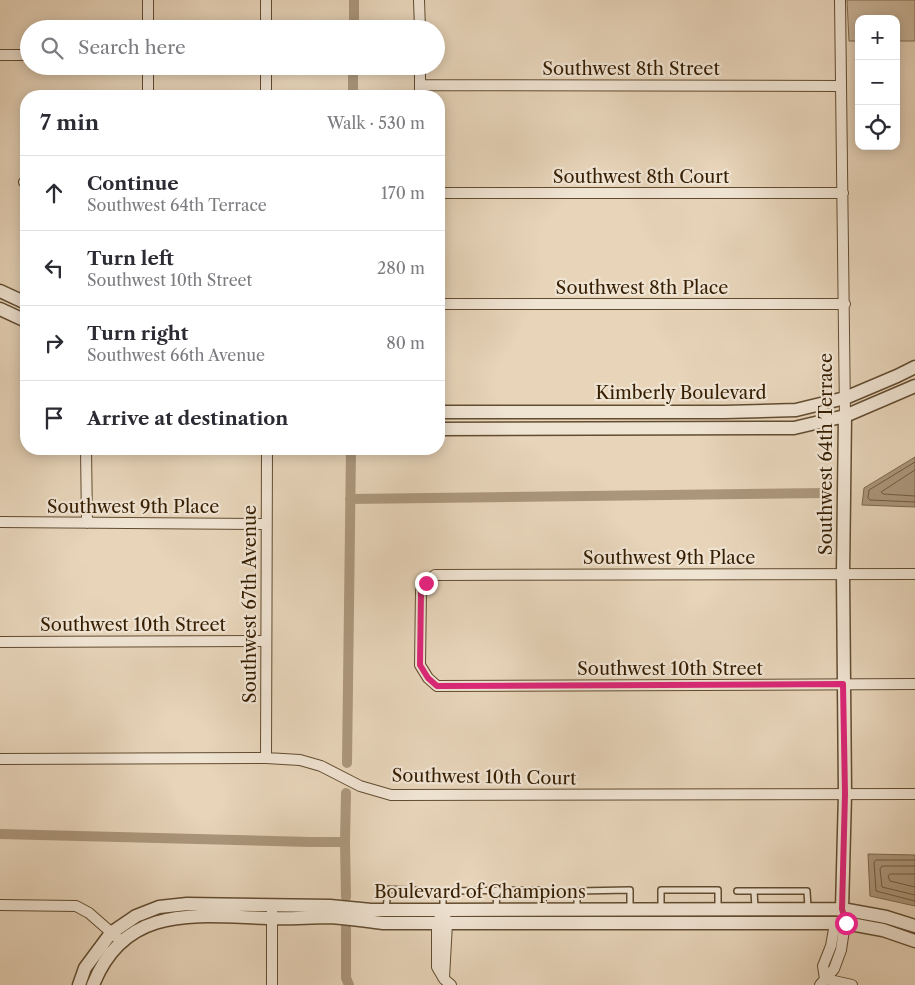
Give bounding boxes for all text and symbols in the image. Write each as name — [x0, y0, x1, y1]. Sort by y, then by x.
map controls — [855, 15, 900, 150]
button: + — [855, 15, 900, 60]
search box — [20, 20, 445, 75]
icon: search — [38, 34, 66, 62]
text: Search here — [78, 36, 186, 59]
street label: Southwest 8th Street — [542, 58, 720, 80]
button: − — [855, 60, 900, 105]
button: locate — [855, 105, 900, 150]
text: 7 min — [40, 110, 99, 135]
text: Walk · 530 m — [327, 113, 425, 133]
street label: Southwest 8th Court — [553, 166, 730, 188]
text: Continue — [87, 172, 179, 195]
icon: ahead — [40, 179, 68, 207]
text: 170 m — [381, 183, 425, 203]
text: Southwest 64th Terrace — [87, 195, 267, 215]
text: Turn left — [87, 247, 174, 270]
icon: left — [40, 254, 68, 282]
text: 280 m — [377, 258, 425, 278]
text: Southwest 10th Street — [87, 270, 252, 290]
street label: Southwest 8th Place — [556, 277, 728, 299]
text: Turn right — [87, 322, 188, 345]
icon: right — [40, 329, 68, 357]
text: 80 m — [386, 333, 425, 353]
text: Southwest 66th Avenue — [87, 345, 265, 365]
street label: Southwest 64th Terrace — [815, 353, 837, 555]
street label: Kimberly Boulevard — [595, 382, 767, 404]
icon: arrive — [40, 404, 68, 432]
text: Arrive at destination — [87, 407, 288, 430]
street label: Southwest 9th Place — [47, 496, 219, 518]
street label: Southwest 67th Avenue — [239, 505, 261, 703]
street label: Southwest 9th Place — [583, 547, 755, 569]
route end — [415, 572, 438, 595]
street label: Southwest 10th Street — [40, 614, 227, 636]
street label: Southwest 10th Street — [577, 658, 764, 680]
street label: Southwest 10th Court — [391, 764, 577, 790]
street label: Boulevard of Champions — [374, 881, 586, 903]
route start — [835, 912, 858, 935]

